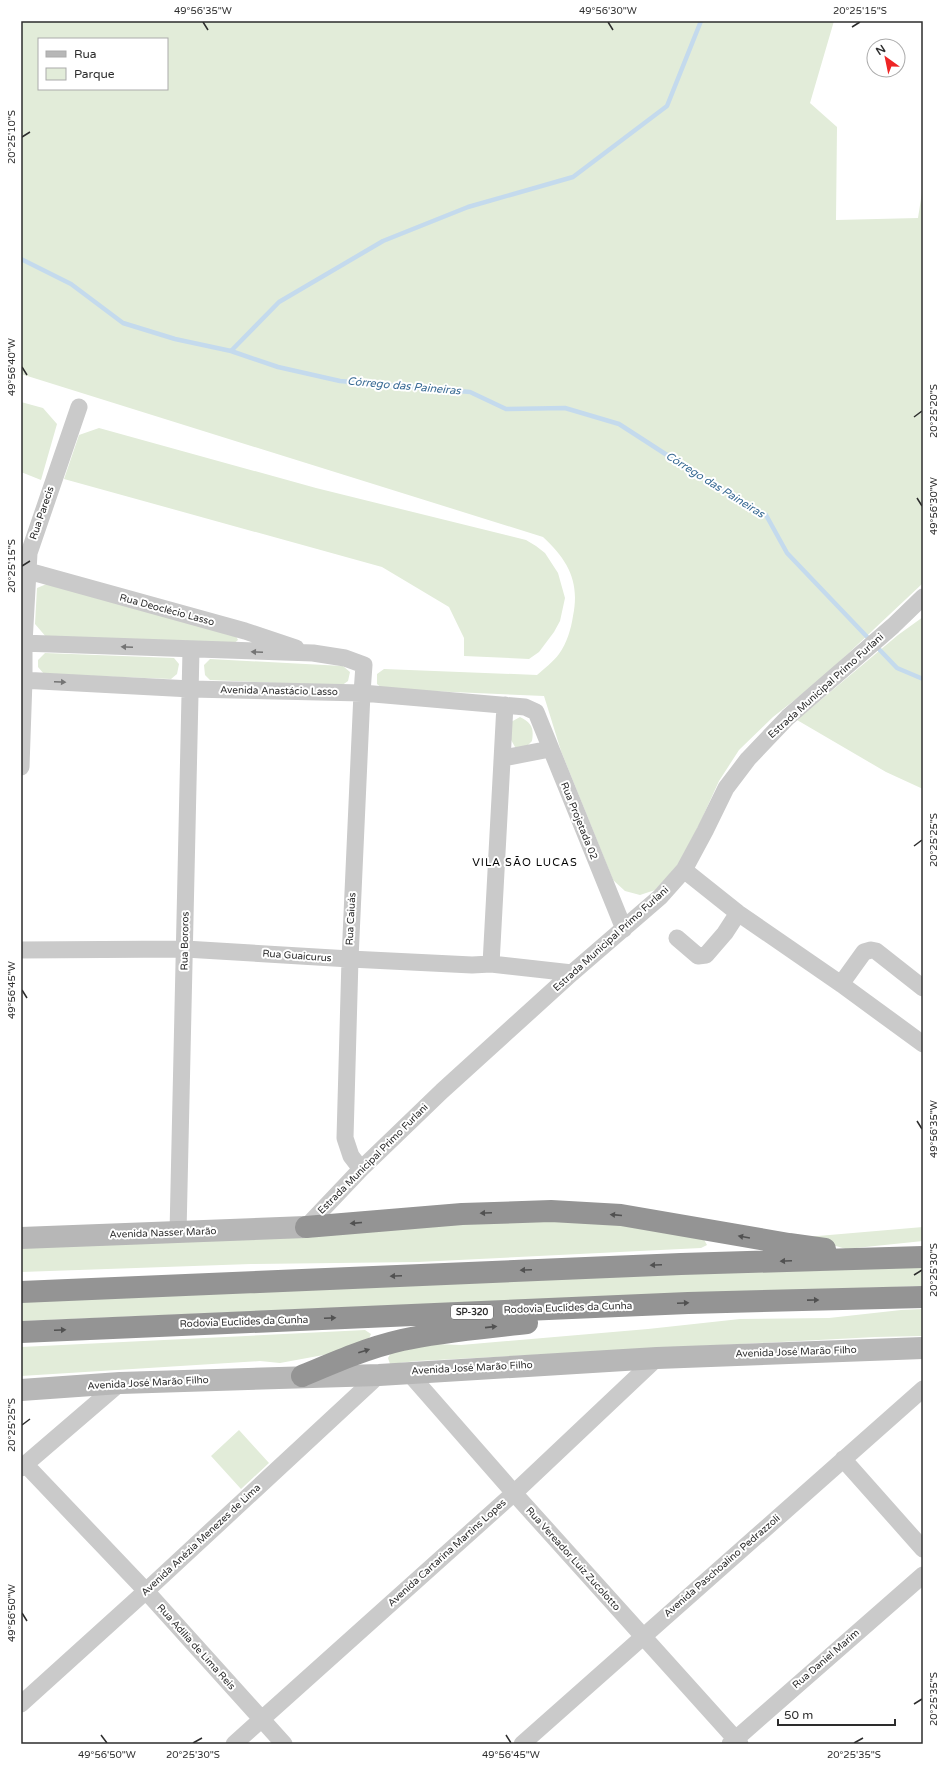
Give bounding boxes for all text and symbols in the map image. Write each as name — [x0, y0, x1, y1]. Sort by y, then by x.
text: 49°56'35"W — [174, 5, 232, 17]
text: 49°56'30"W — [579, 5, 637, 17]
text: 20°25'15"S — [833, 5, 887, 17]
legend — [38, 38, 168, 90]
north arrow — [866, 38, 906, 78]
text: N — [874, 42, 888, 58]
text: Rua — [74, 47, 97, 61]
text: Parque — [74, 67, 115, 81]
text: 20°25'10"S — [6, 110, 18, 164]
text: 49°56'40"W — [6, 338, 18, 396]
water label: Córrego das Paineiras — [347, 375, 462, 397]
text: 20°25'20"S — [928, 384, 940, 438]
water label: Córrego das Paineiras — [663, 449, 767, 521]
text: 49°56'30"W — [928, 477, 940, 535]
street label: Rua Parecis — [27, 485, 57, 541]
text: 20°25'15"S — [6, 539, 18, 593]
street label: Rua Deoclécio Lasso — [118, 592, 216, 628]
street label: Estrada Municipal Primo Furlani — [766, 631, 886, 741]
one-way arrow — [121, 644, 133, 651]
one-way arrow — [250, 649, 263, 655]
one-way arrow — [54, 679, 66, 686]
street label: Avenida Anastácio Lasso — [220, 684, 338, 698]
street label: Rua Projetada 02 — [558, 780, 600, 862]
text: 20°25'25"S — [928, 813, 940, 867]
district label: VILA SÃO LUCAS — [472, 856, 578, 869]
street label: Estrada Municipal Primo Furlani — [551, 884, 671, 994]
street label: Rua Caiuás — [344, 892, 358, 946]
street label: Rua Bororos — [178, 911, 192, 970]
street label: Rua Guaicurus — [262, 948, 332, 964]
text: 49°56'45"W — [6, 961, 18, 1019]
text: 49°56'35"W — [928, 1100, 940, 1158]
street label: Estrada Municipal Primo Furlani — [315, 1101, 431, 1217]
one-way arrow — [480, 1210, 492, 1217]
one-way arrow — [610, 1212, 622, 1218]
one-way arrow — [350, 1219, 362, 1226]
street label: Avenida Nasser Marão — [109, 1225, 217, 1241]
one-way arrow — [738, 1233, 750, 1239]
text: 20°25'30"S — [928, 1243, 940, 1297]
one-way arrow — [779, 1258, 792, 1264]
one-way arrow — [649, 1262, 662, 1268]
one-way arrow — [520, 1267, 532, 1274]
one-way arrow — [389, 1273, 402, 1279]
one-way arrow — [807, 1297, 820, 1303]
one-way arrow — [677, 1299, 689, 1306]
street label: Rodovia Euclides da Cunha — [503, 1300, 633, 1316]
road number: SP-320 — [451, 1305, 493, 1319]
street label: Rodovia Euclides da Cunha — [179, 1314, 309, 1330]
one-way arrow — [324, 1315, 336, 1322]
one-way arrow — [485, 1324, 497, 1330]
one-way arrow — [54, 1327, 67, 1333]
street label: Avenida José Marão Filho — [735, 1344, 857, 1360]
one-way arrow — [358, 1348, 370, 1354]
street label: Avenida José Marão Filho — [411, 1359, 533, 1377]
street label: Avenida José Marão Filho — [87, 1374, 209, 1392]
text: 20°25'25"S — [6, 1398, 18, 1452]
street label: Avenida Anézia Menezes de Lima — [139, 1482, 263, 1598]
street label: Avenida Cartarina Martins Lopes — [385, 1497, 509, 1609]
street label: Rua Vereador Luiz Zucolotto — [523, 1505, 623, 1613]
street label: Avenida Paschoalino Pedrazzoli — [662, 1512, 782, 1620]
text: 49°56'50"W — [6, 1584, 18, 1642]
street label: Rua Adilia de Lima Reis — [154, 1602, 238, 1692]
street label: Rua Daniel Marim — [790, 1627, 862, 1691]
text: 20°25'35"S — [928, 1672, 940, 1726]
scale bar — [778, 1701, 895, 1727]
text: 50 m — [784, 1708, 813, 1722]
text: 49°56'50"W — [78, 1749, 136, 1761]
text: 20°25'30"S — [166, 1749, 220, 1761]
text: 49°56'45"W — [482, 1749, 540, 1761]
text: 20°25'35"S — [827, 1749, 881, 1761]

